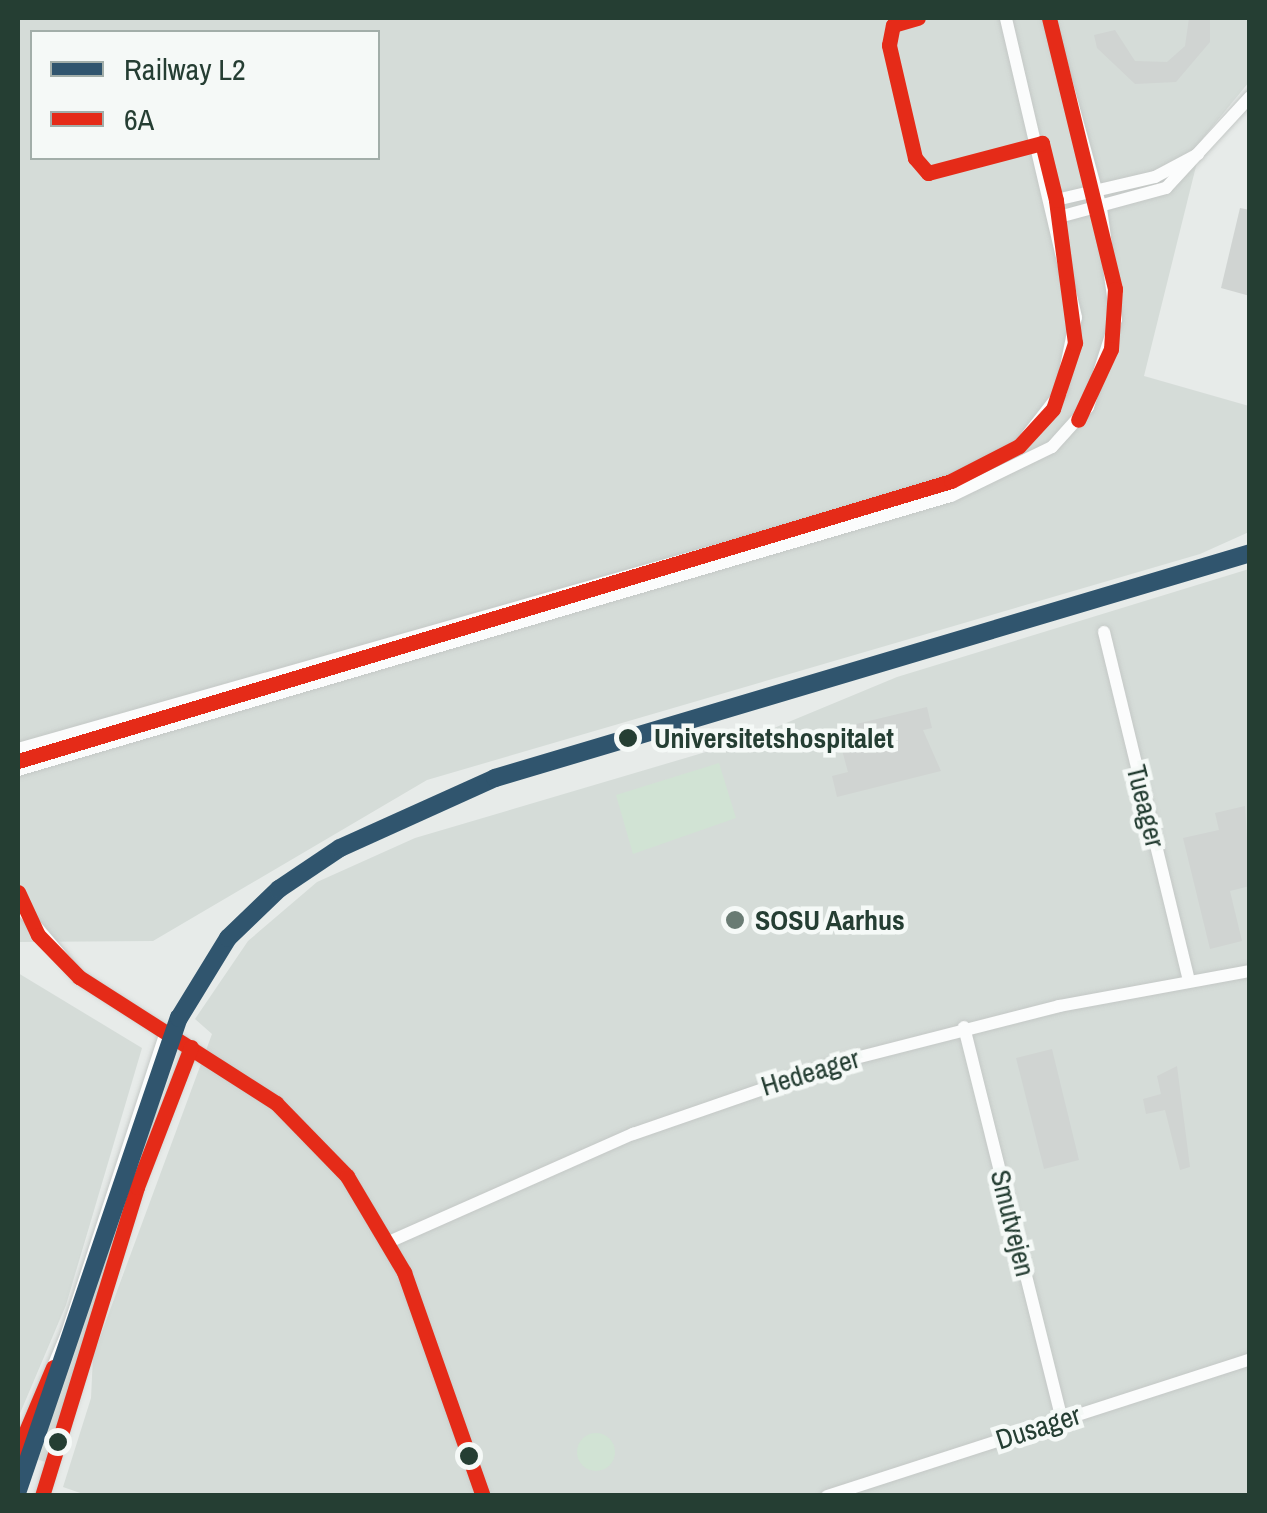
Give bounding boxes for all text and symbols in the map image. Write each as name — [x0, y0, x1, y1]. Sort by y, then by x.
legend — [30, 30, 380, 160]
text: Railway L2 — [124, 49, 246, 89]
text: 6A — [124, 99, 154, 139]
marker: Universitetshospitalet — [611, 721, 645, 755]
place label: Universitetshospitalet — [654, 721, 894, 755]
street label: Tueager — [1120, 761, 1172, 851]
place label: SOSU Aarhus — [755, 903, 906, 937]
marker: SOSU Aarhus — [724, 909, 746, 931]
street label: Hedeager — [757, 1041, 863, 1103]
street label: Smutvejen — [984, 1166, 1042, 1280]
street label: Dusager — [992, 1398, 1084, 1456]
unlabelled marker — [48, 1432, 68, 1452]
unlabelled marker — [459, 1446, 479, 1466]

